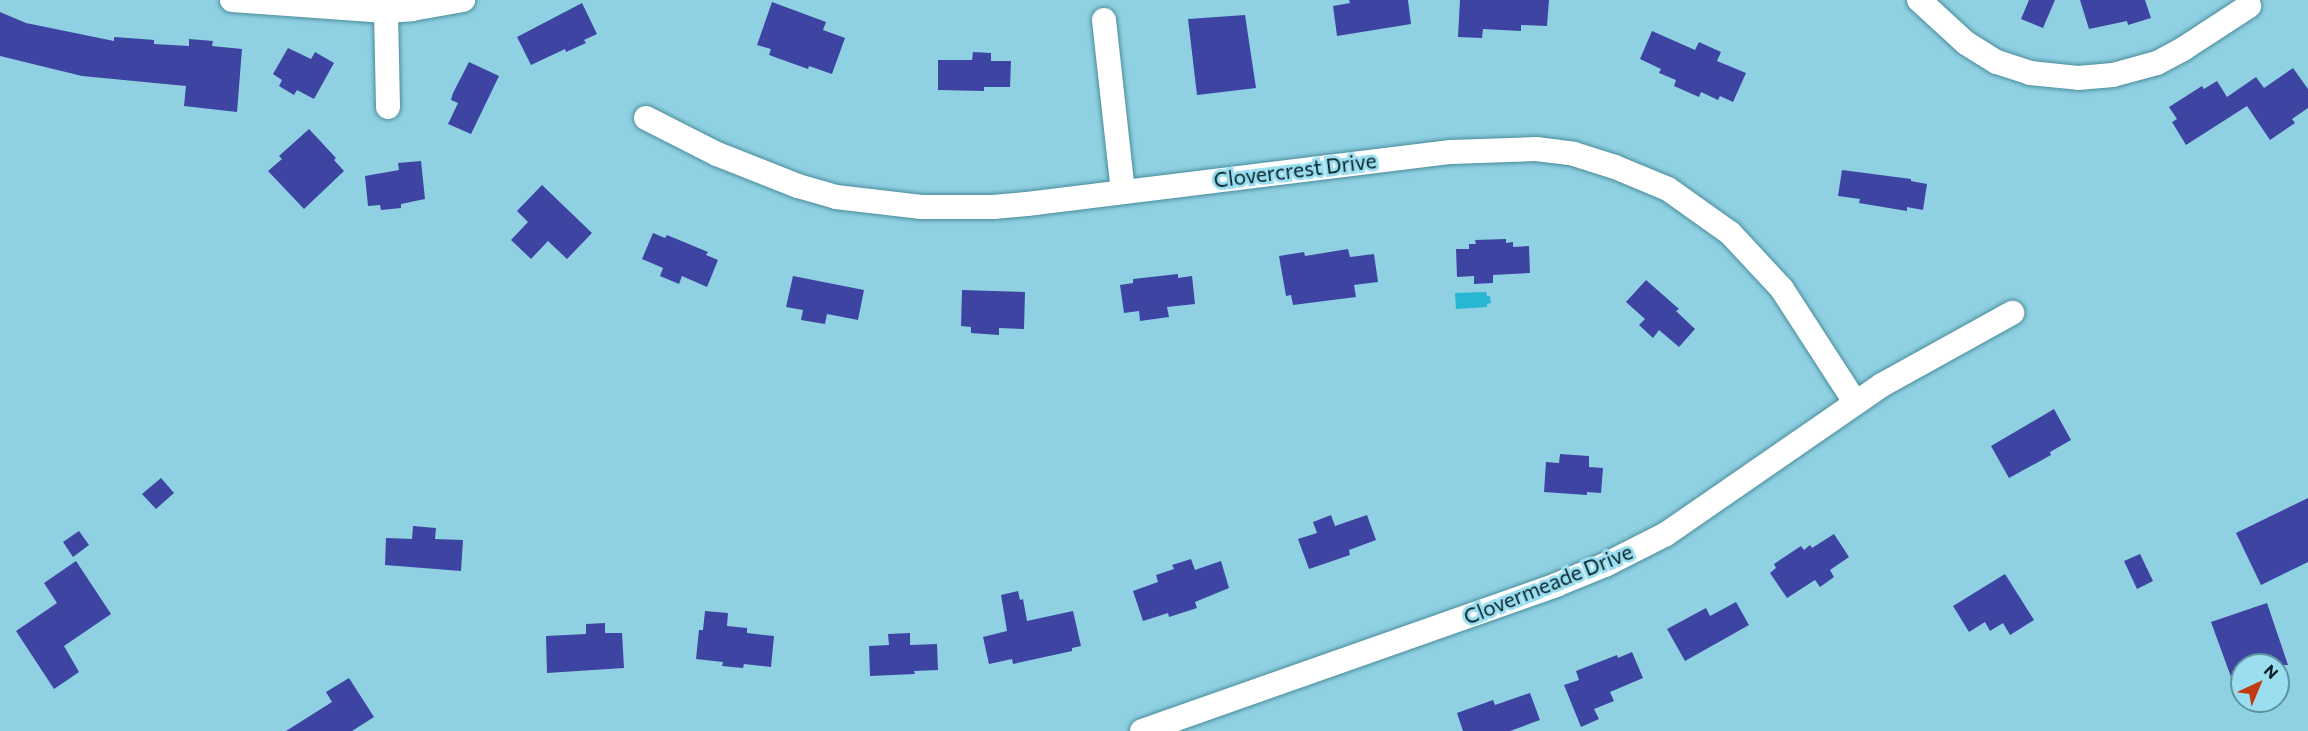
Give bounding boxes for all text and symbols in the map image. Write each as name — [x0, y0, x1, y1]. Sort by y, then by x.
street label: Clovercrest Drive — [1212, 148, 1378, 192]
street label: Clovermeade Drive — [1460, 539, 1636, 629]
north arrow — [2230, 653, 2290, 713]
text: N — [2261, 660, 2282, 682]

